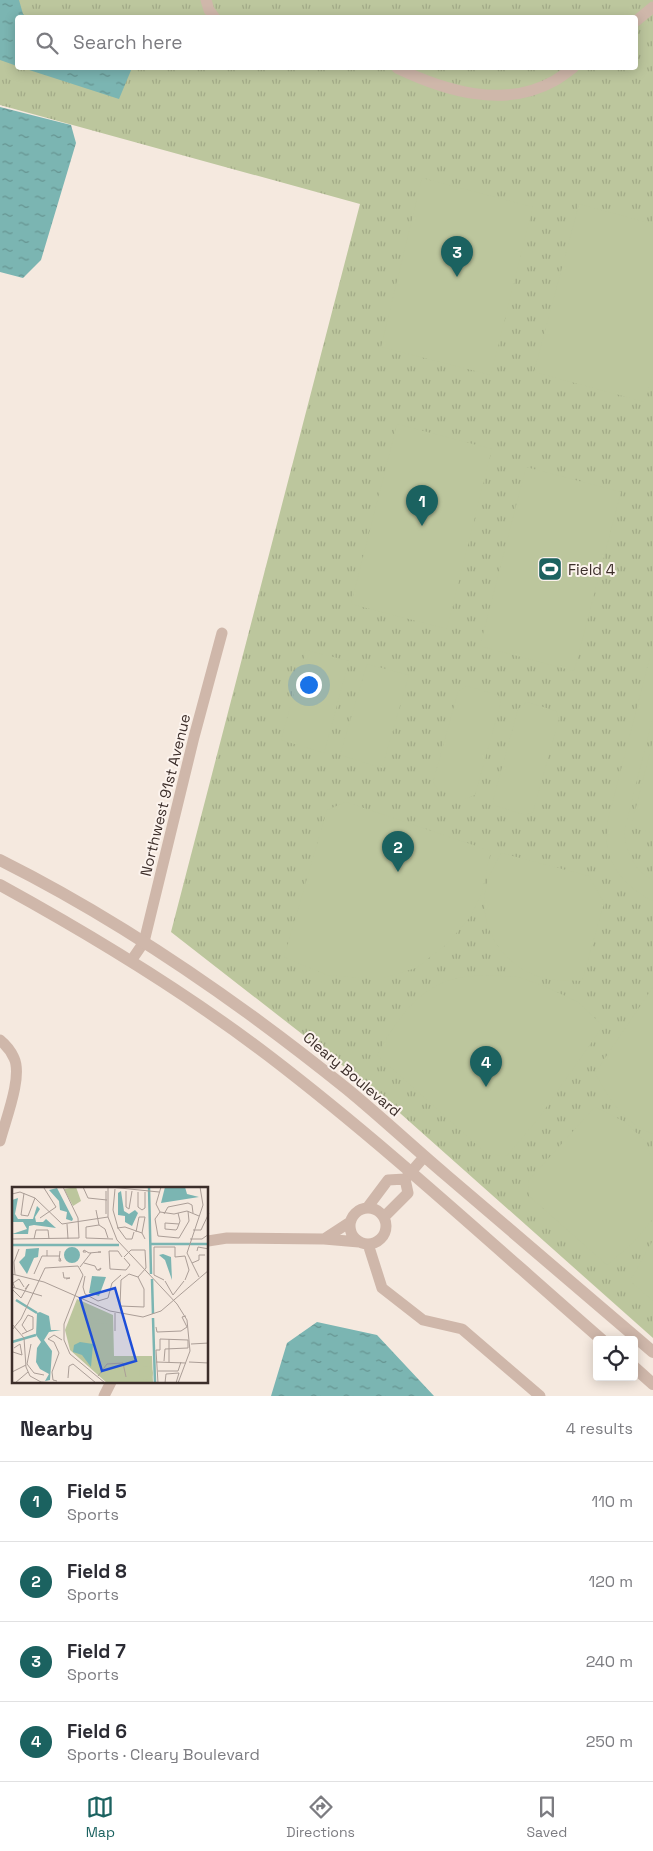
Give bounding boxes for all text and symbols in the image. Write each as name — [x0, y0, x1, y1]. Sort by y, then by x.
search box — [15, 15, 638, 70]
icon: search — [33, 29, 61, 57]
text: Search here — [73, 30, 183, 55]
pin: 3 — [441, 236, 473, 277]
pin: 1 — [406, 485, 438, 526]
sports icon: Field 4 — [537, 556, 563, 582]
place label: Field 4 — [568, 560, 615, 579]
your location — [296, 672, 322, 698]
street label: Northwest 91st Avenue — [136, 712, 194, 878]
pin: 2 — [382, 831, 414, 872]
street label: Cleary Boulevard — [299, 1028, 405, 1120]
pin: 4 — [470, 1046, 502, 1087]
inset map — [12, 1187, 209, 1384]
map controls — [593, 1336, 638, 1381]
button: locate — [593, 1336, 638, 1381]
text: Nearby — [20, 1415, 93, 1442]
text: 4 results — [566, 1418, 633, 1439]
text: Field 5 — [67, 1479, 127, 1504]
text: 1 — [32, 1491, 40, 1512]
text: 110 m — [591, 1491, 633, 1512]
text: Sports — [67, 1504, 119, 1525]
text: Field 8 — [67, 1559, 127, 1584]
text: 2 — [31, 1571, 41, 1592]
text: 120 m — [589, 1571, 633, 1592]
text: Sports — [67, 1584, 119, 1605]
text: Field 7 — [67, 1639, 126, 1664]
text: 3 — [31, 1651, 41, 1672]
text: 240 m — [586, 1651, 633, 1672]
text: Sports — [67, 1664, 119, 1685]
text: Field 6 — [67, 1719, 127, 1744]
text: 4 — [31, 1731, 41, 1752]
text: 250 m — [586, 1731, 633, 1752]
text: Sports · Cleary Boulevard — [67, 1744, 260, 1765]
tab: Map — [86, 1793, 115, 1841]
tab: Directions — [286, 1793, 355, 1841]
tab: Saved — [526, 1793, 567, 1841]

